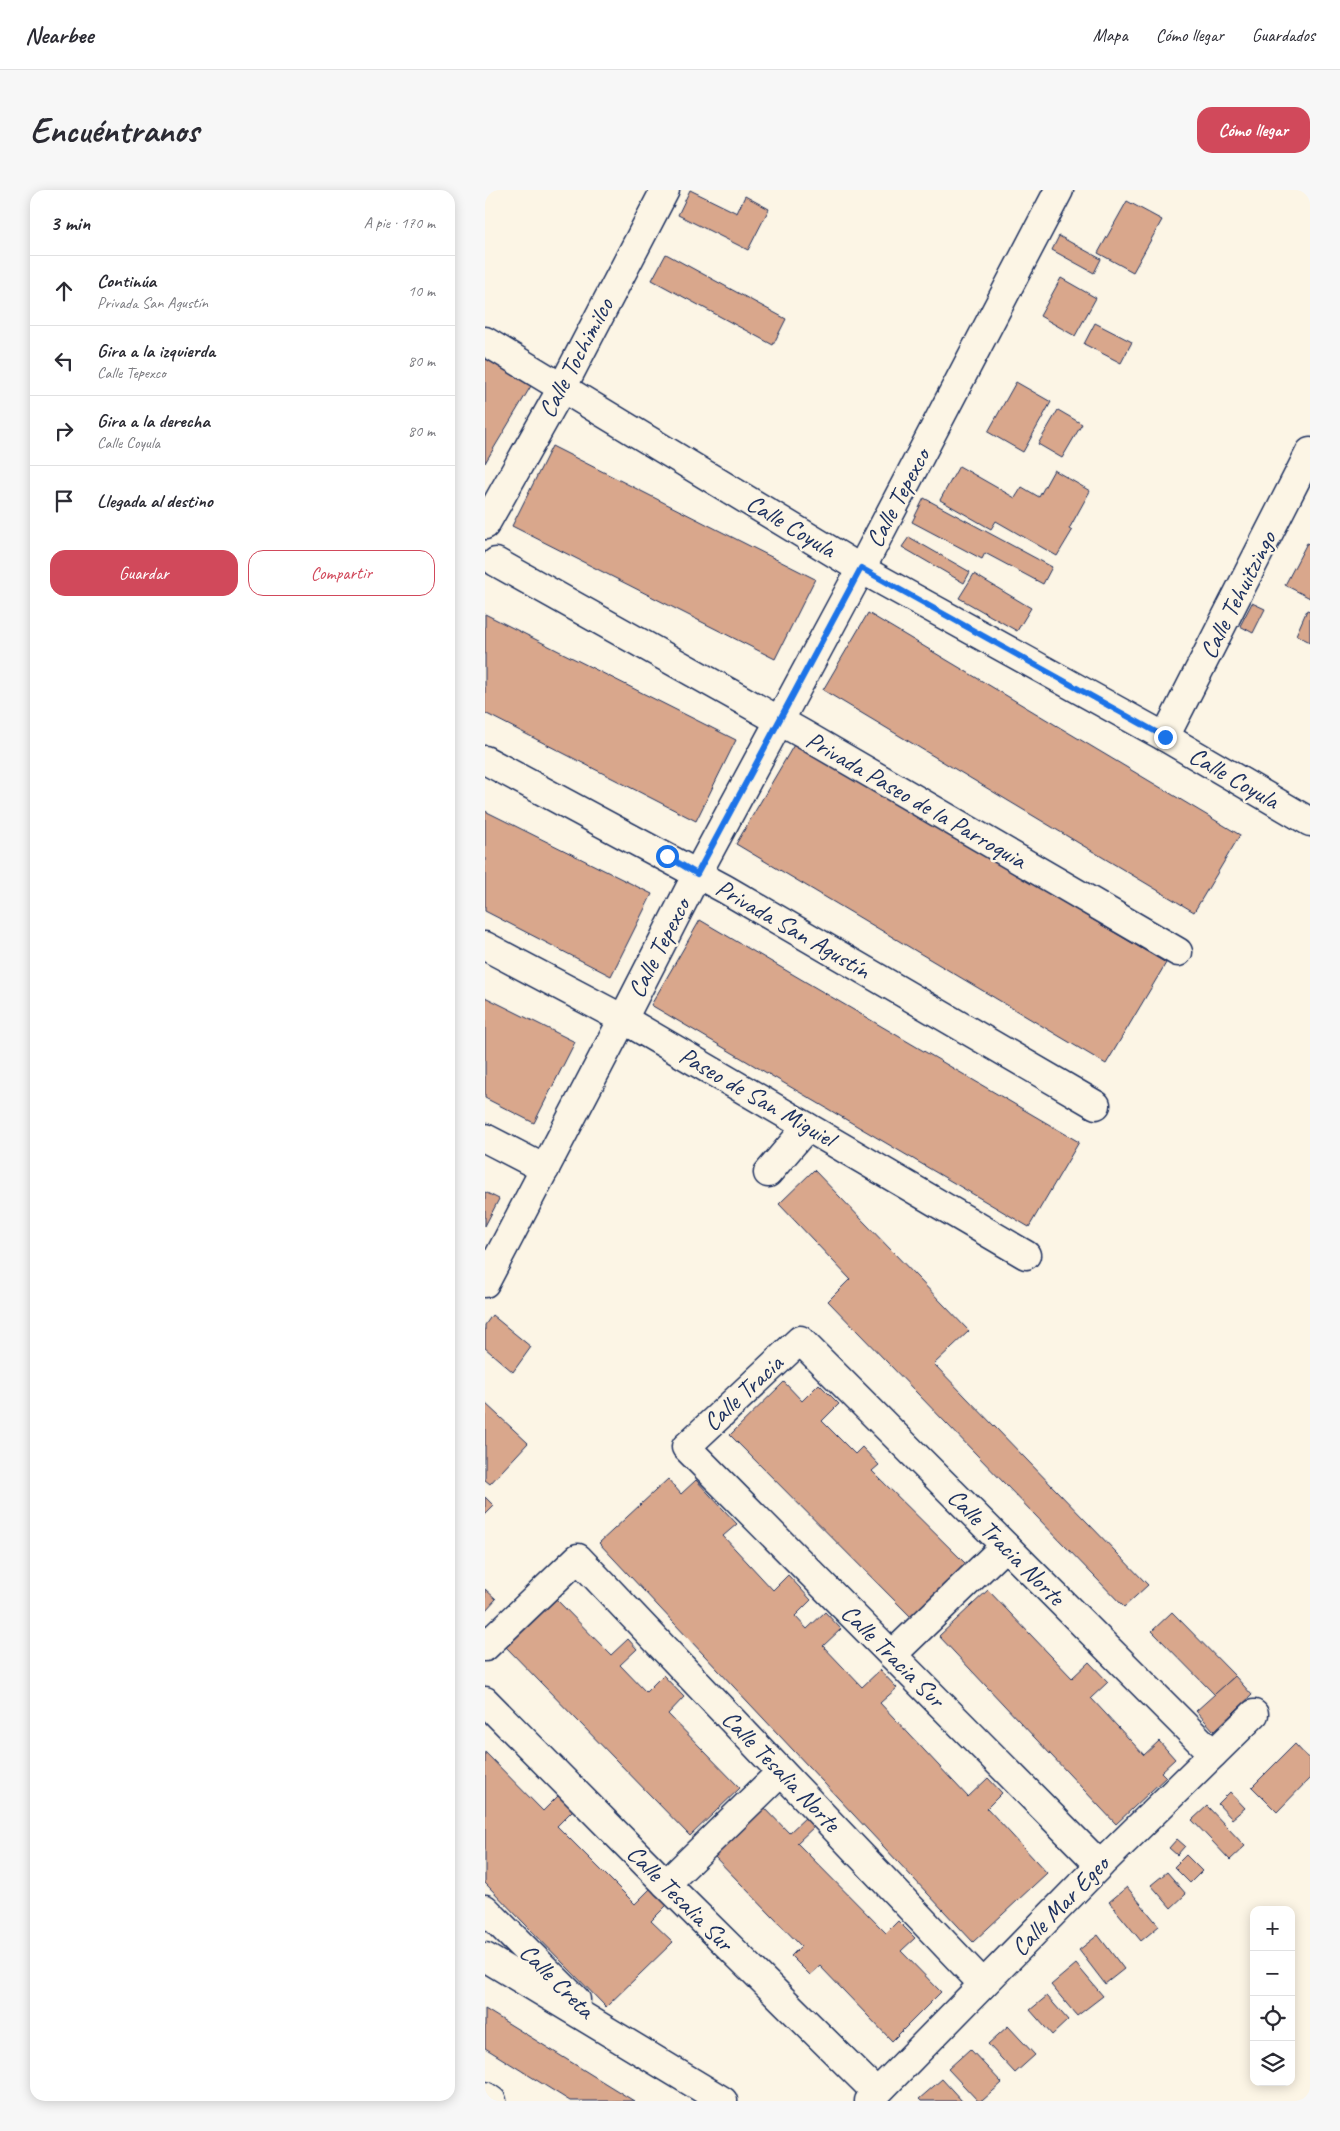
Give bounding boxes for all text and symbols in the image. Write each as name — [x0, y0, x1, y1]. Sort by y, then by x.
text: Nearbee — [25, 20, 93, 50]
text: Mapa — [1093, 24, 1128, 46]
text: Cómo llegar — [1156, 24, 1224, 46]
text: Guardados — [1252, 24, 1315, 46]
button: Cómo llegar — [1197, 107, 1310, 153]
text: Encuéntranos — [30, 108, 199, 153]
text: 3 min — [50, 210, 90, 236]
text: A pie · 170 m — [364, 213, 435, 233]
text: Continúa — [97, 269, 156, 293]
icon: ahead — [50, 277, 78, 305]
text: 10 m — [408, 281, 435, 301]
street label: Calle Tochimilco — [531, 292, 621, 423]
text: Privada San Agustín — [97, 293, 208, 313]
text: Gira a la izquierda — [97, 339, 215, 363]
icon: left — [50, 347, 78, 375]
text: 80 m — [408, 351, 435, 371]
text: Calle Tepexco — [97, 363, 166, 383]
text: Gira a la derecha — [97, 409, 210, 433]
icon: right — [50, 417, 78, 445]
text: 80 m — [408, 421, 435, 441]
text: Calle Coyula — [97, 433, 160, 453]
street label: Calle Tepexco — [859, 440, 939, 553]
icon: arrive — [50, 487, 78, 515]
street label: Calle Coyula — [741, 487, 843, 566]
text: Llegada al destino — [97, 489, 213, 513]
street label: Calle Tehuitzingo — [1192, 525, 1284, 664]
button: Guardar — [50, 550, 238, 596]
button: Compartir — [248, 550, 435, 596]
street label: Privada Paseo de la Parroquia — [800, 724, 1034, 877]
route end — [1154, 726, 1177, 749]
street label: Calle Coyula — [1183, 740, 1286, 817]
route start — [656, 845, 679, 868]
street label: Privada San Agustín — [710, 872, 877, 987]
street label: Calle Tepexco — [620, 890, 699, 1003]
street label: Paseo de San Miguiel — [674, 1040, 845, 1157]
street label: Calle Tracia — [696, 1347, 791, 1438]
street label: Calle Tracia Norte — [941, 1482, 1073, 1614]
street label: Calle Tracia Sur — [834, 1597, 953, 1716]
street label: Calle Tesalia Norte — [715, 1703, 849, 1840]
street label: Calle Tesalia Sur — [620, 1838, 742, 1960]
street label: Calle Mar Egeo — [1004, 1847, 1118, 1963]
map controls — [1250, 1906, 1295, 2086]
button: + — [1250, 1906, 1295, 1951]
street label: Calle Creta — [513, 1937, 603, 2027]
button: − — [1250, 1951, 1295, 1996]
button: locate — [1250, 1996, 1295, 2041]
button: layers — [1250, 2041, 1295, 2086]

